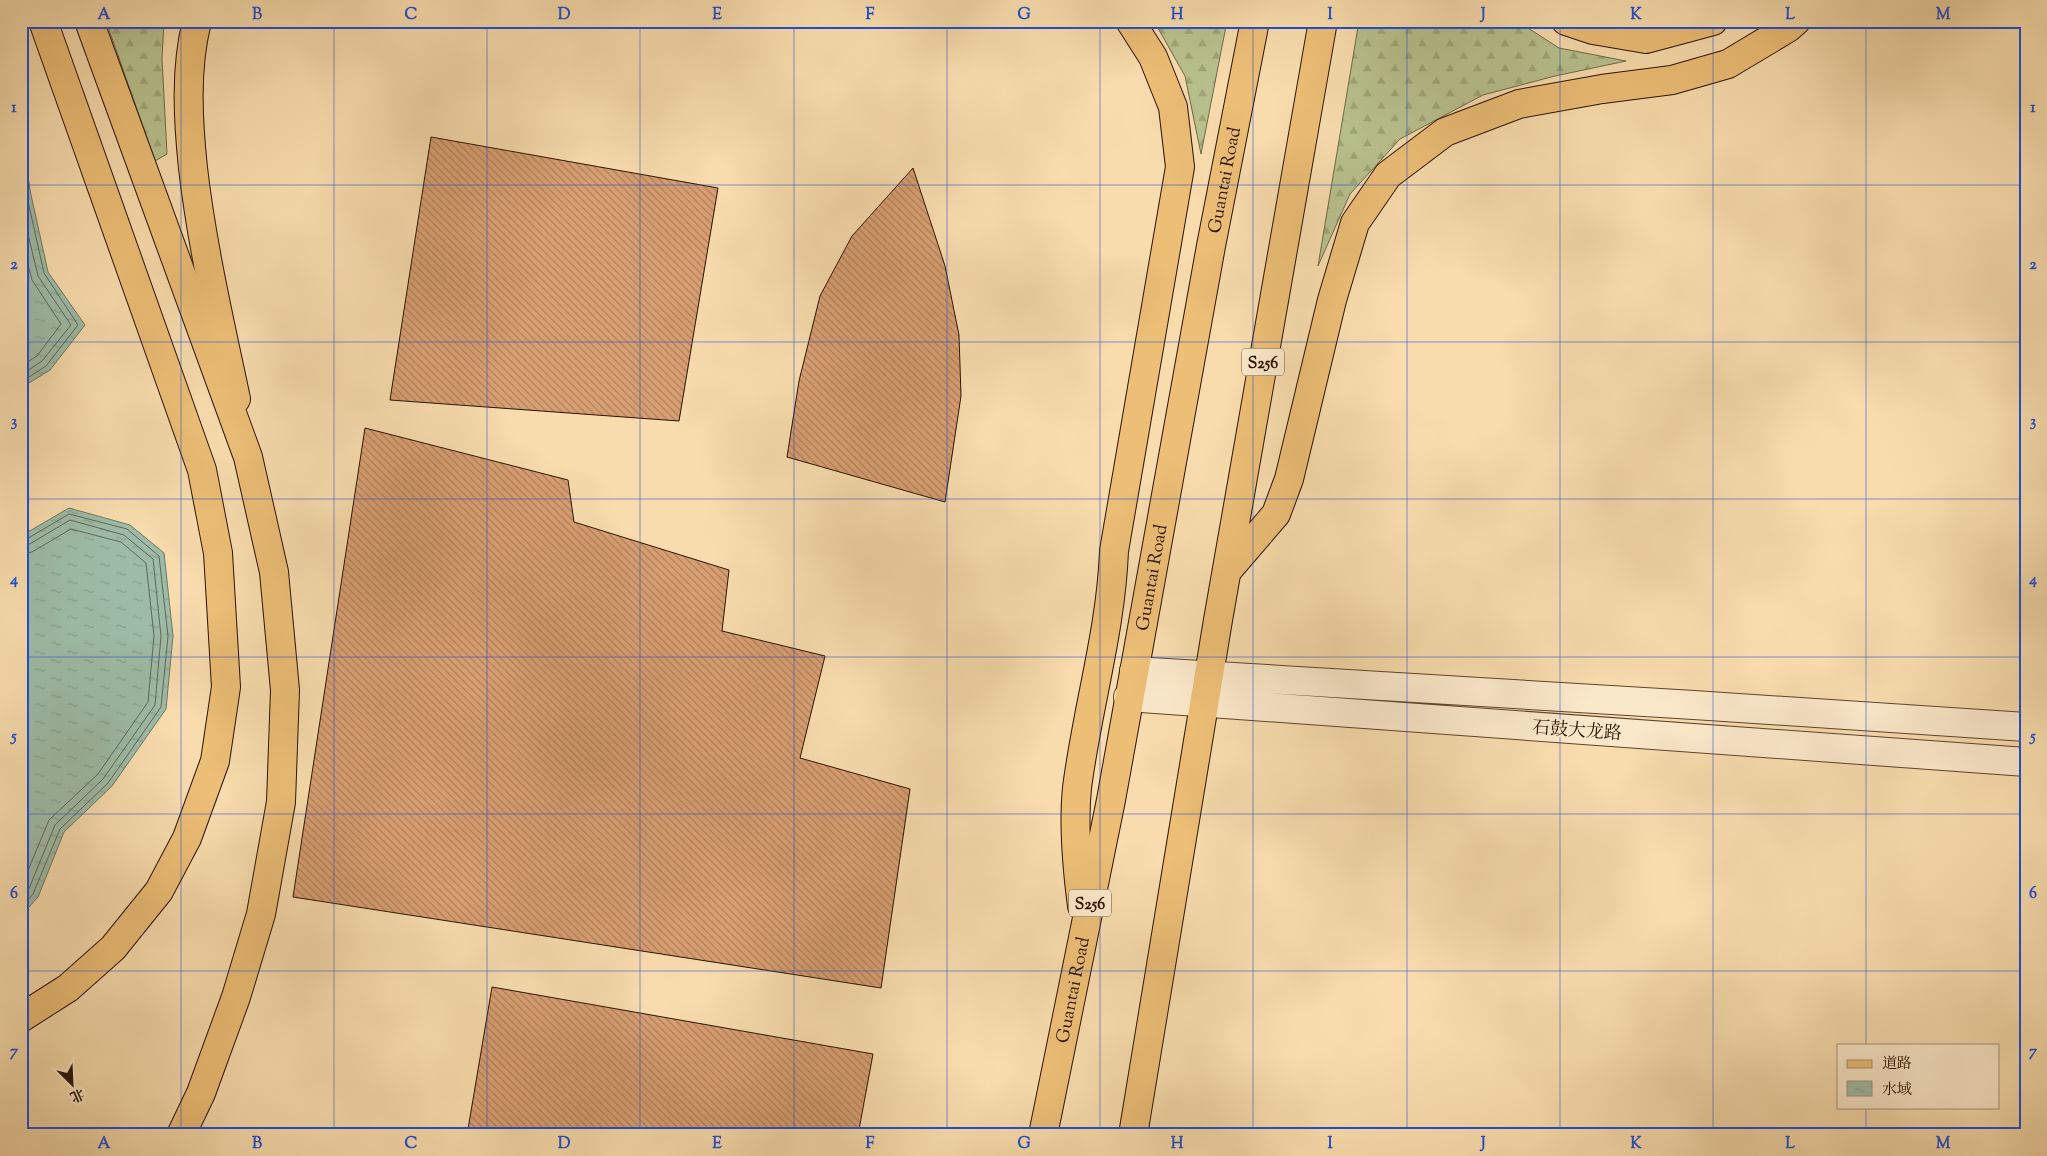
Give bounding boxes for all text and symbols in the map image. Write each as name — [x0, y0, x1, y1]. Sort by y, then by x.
text: A — [98, 4, 111, 27]
text: B — [252, 4, 262, 27]
text: C — [405, 4, 418, 27]
text: D — [558, 4, 571, 27]
text: E — [712, 4, 722, 27]
text: F — [866, 4, 875, 27]
text: G — [1017, 4, 1031, 27]
text: H — [1171, 4, 1184, 27]
text: I — [1327, 4, 1333, 27]
text: J — [1479, 4, 1486, 27]
text: K — [1630, 4, 1642, 27]
text: L — [1785, 4, 1795, 27]
text: M — [1936, 4, 1951, 27]
text: 1 — [11, 97, 17, 120]
text: 1 — [2030, 97, 2036, 120]
street label: Guantai Road — [1203, 125, 1249, 236]
text: 2 — [10, 254, 18, 277]
text: 2 — [2029, 254, 2037, 277]
road number: S256 — [1242, 348, 1284, 376]
text: 3 — [11, 411, 18, 434]
text: 3 — [2030, 411, 2037, 434]
street label: Guantai Road — [1131, 522, 1176, 633]
text: 4 — [9, 569, 18, 592]
text: 4 — [2028, 569, 2037, 592]
street label: 石鼓大龙路 — [1531, 716, 1623, 748]
text: 5 — [9, 726, 17, 749]
text: 5 — [2028, 726, 2036, 749]
text: 6 — [10, 883, 18, 906]
text: 6 — [2029, 883, 2037, 906]
road number: S256 — [1069, 890, 1111, 916]
street label: Guantai Road — [1051, 935, 1098, 1046]
text: 7 — [10, 1041, 19, 1064]
text: 7 — [2029, 1041, 2038, 1064]
legend — [1837, 1044, 2000, 1108]
text: 道路 — [1882, 1054, 1912, 1075]
north arrow — [48, 1058, 98, 1108]
text: 水域 — [1882, 1080, 1912, 1101]
text: 北 — [66, 1082, 87, 1106]
text: A — [98, 1133, 111, 1156]
text: B — [252, 1133, 262, 1156]
text: C — [405, 1133, 418, 1156]
text: D — [558, 1133, 571, 1156]
text: E — [712, 1133, 722, 1156]
text: F — [866, 1133, 875, 1156]
text: G — [1017, 1133, 1031, 1156]
text: H — [1171, 1133, 1184, 1156]
text: I — [1327, 1133, 1333, 1156]
text: J — [1479, 1133, 1486, 1156]
text: K — [1630, 1133, 1642, 1156]
text: L — [1785, 1133, 1795, 1156]
text: M — [1936, 1133, 1951, 1156]

